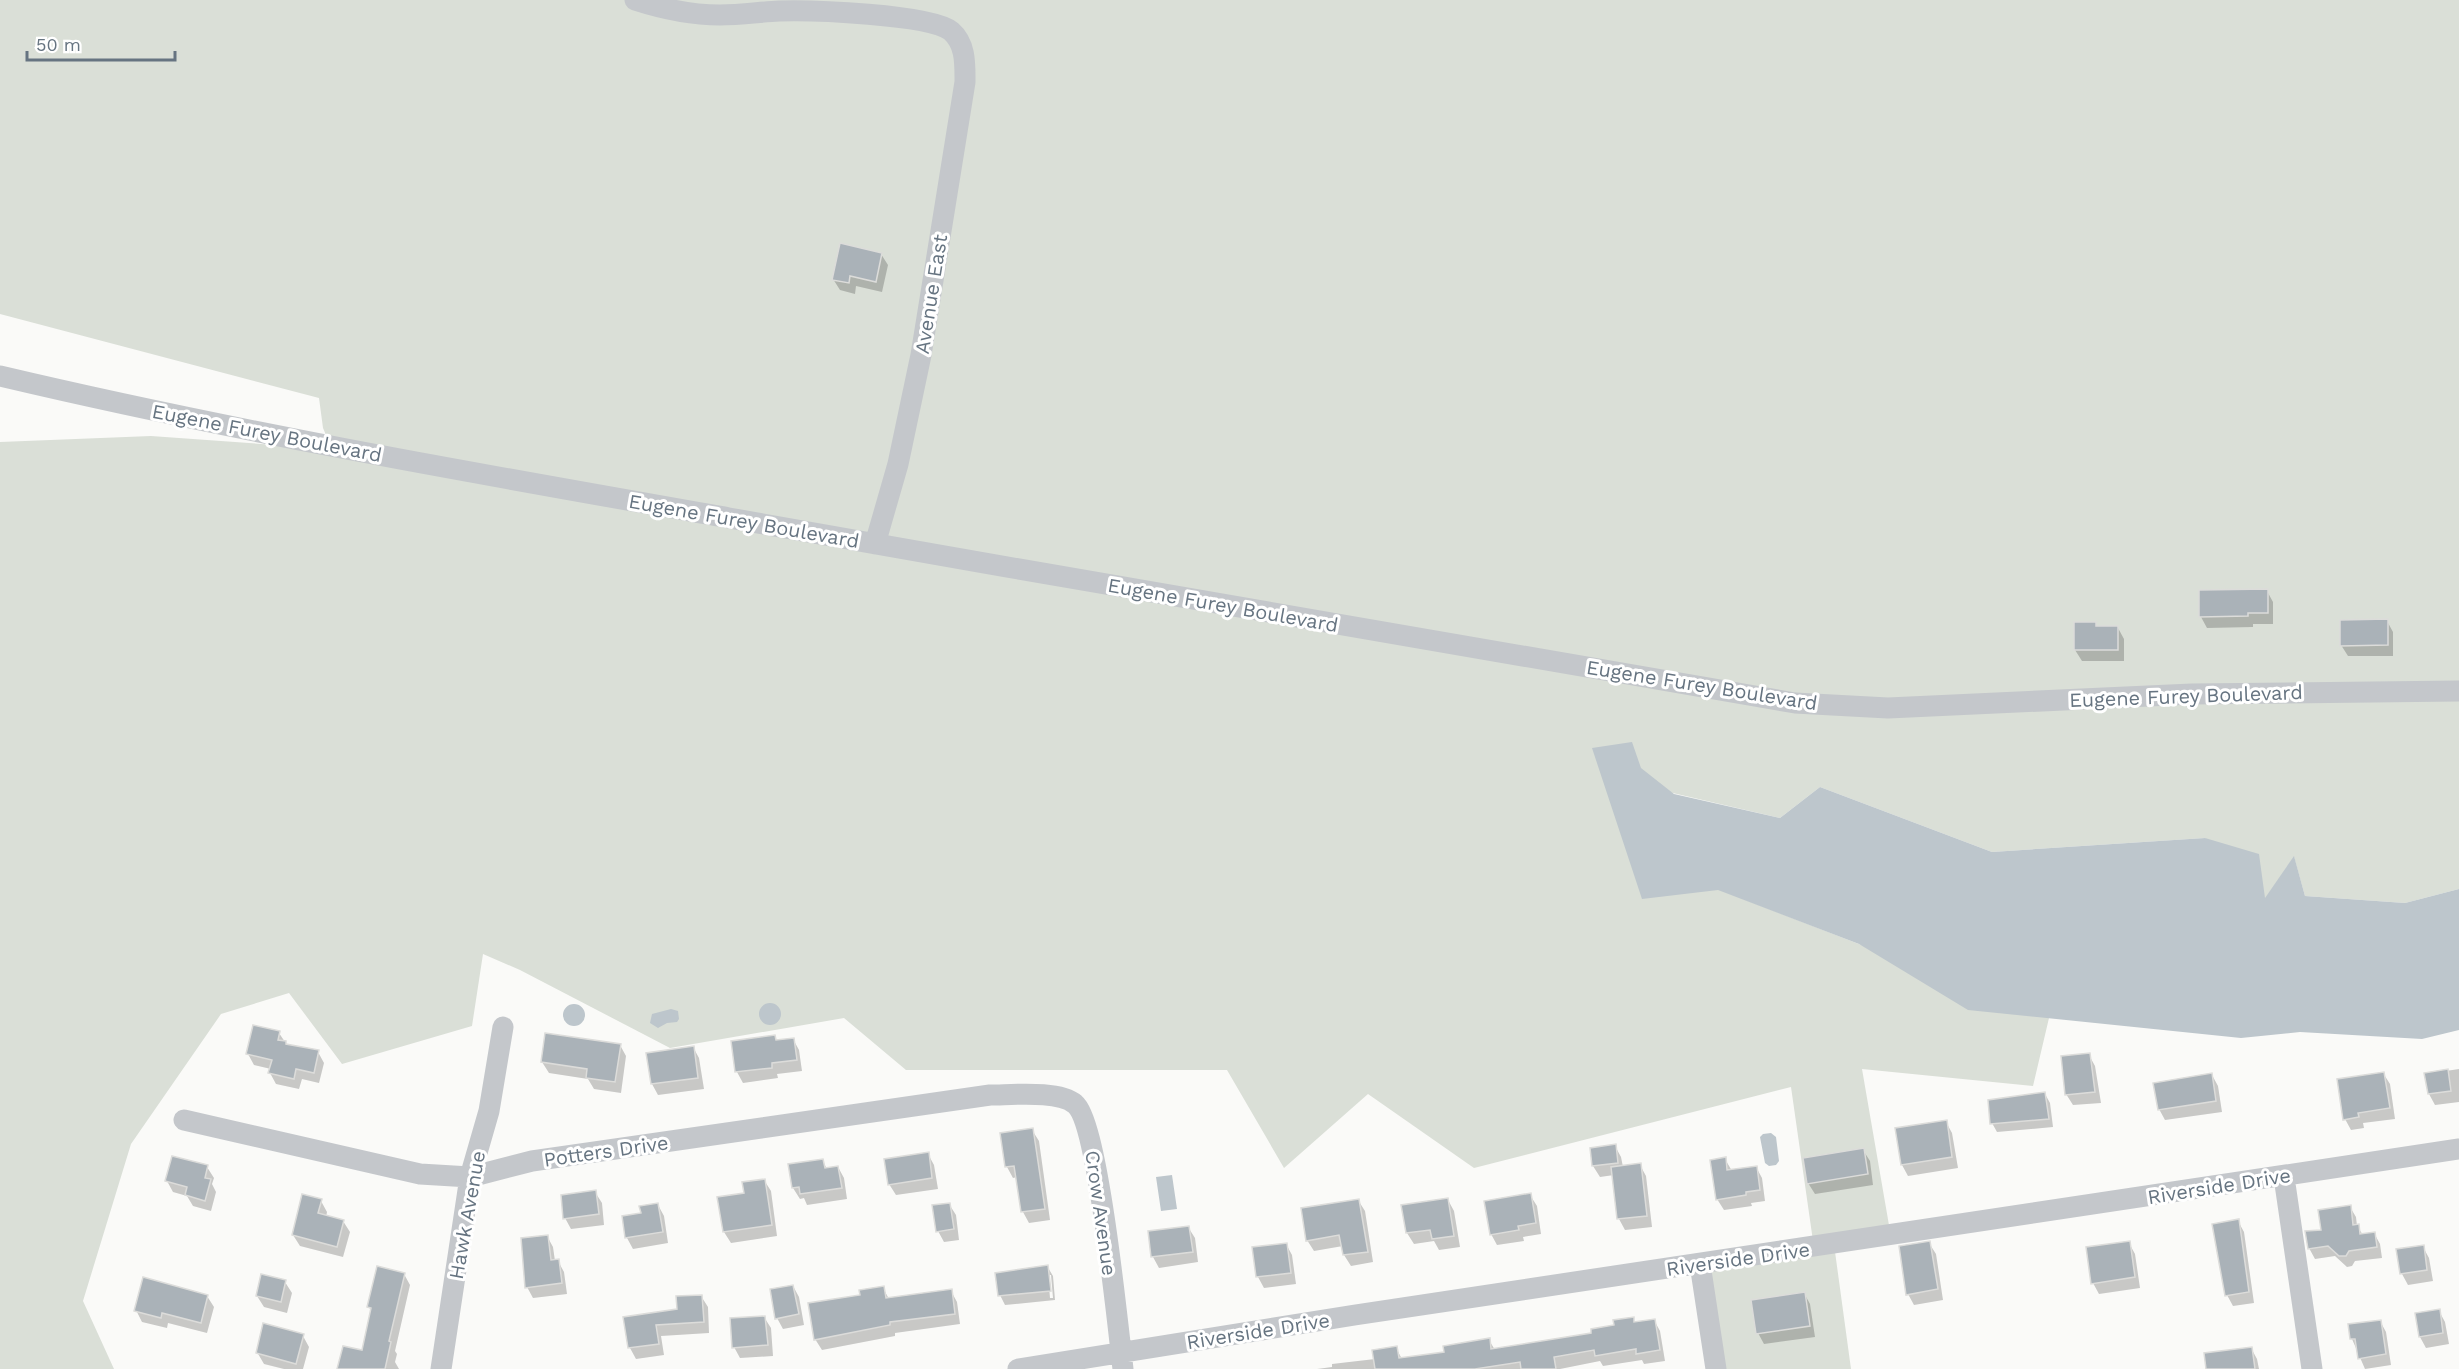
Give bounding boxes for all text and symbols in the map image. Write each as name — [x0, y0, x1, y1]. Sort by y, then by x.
scale bar — [27, 24, 176, 62]
text: 50 m — [36, 34, 81, 55]
street label: Avenue East — [910, 232, 952, 355]
street label: Eugene Furey Boulevard — [150, 399, 384, 467]
street label: Eugene Furey Boulevard — [627, 489, 861, 553]
street label: Eugene Furey Boulevard — [1106, 573, 1340, 637]
street label: Eugene Furey Boulevard — [1585, 655, 1819, 715]
street label: Eugene Furey Boulevard — [2069, 680, 2303, 712]
street label: Potters Drive — [542, 1130, 670, 1172]
street label: Hawk Avenue — [444, 1149, 490, 1281]
street label: Crow Avenue — [1080, 1149, 1122, 1277]
street label: Riverside Drive — [2146, 1163, 2292, 1209]
street label: Riverside Drive — [1665, 1237, 1811, 1281]
street label: Riverside Drive — [1185, 1308, 1331, 1354]

